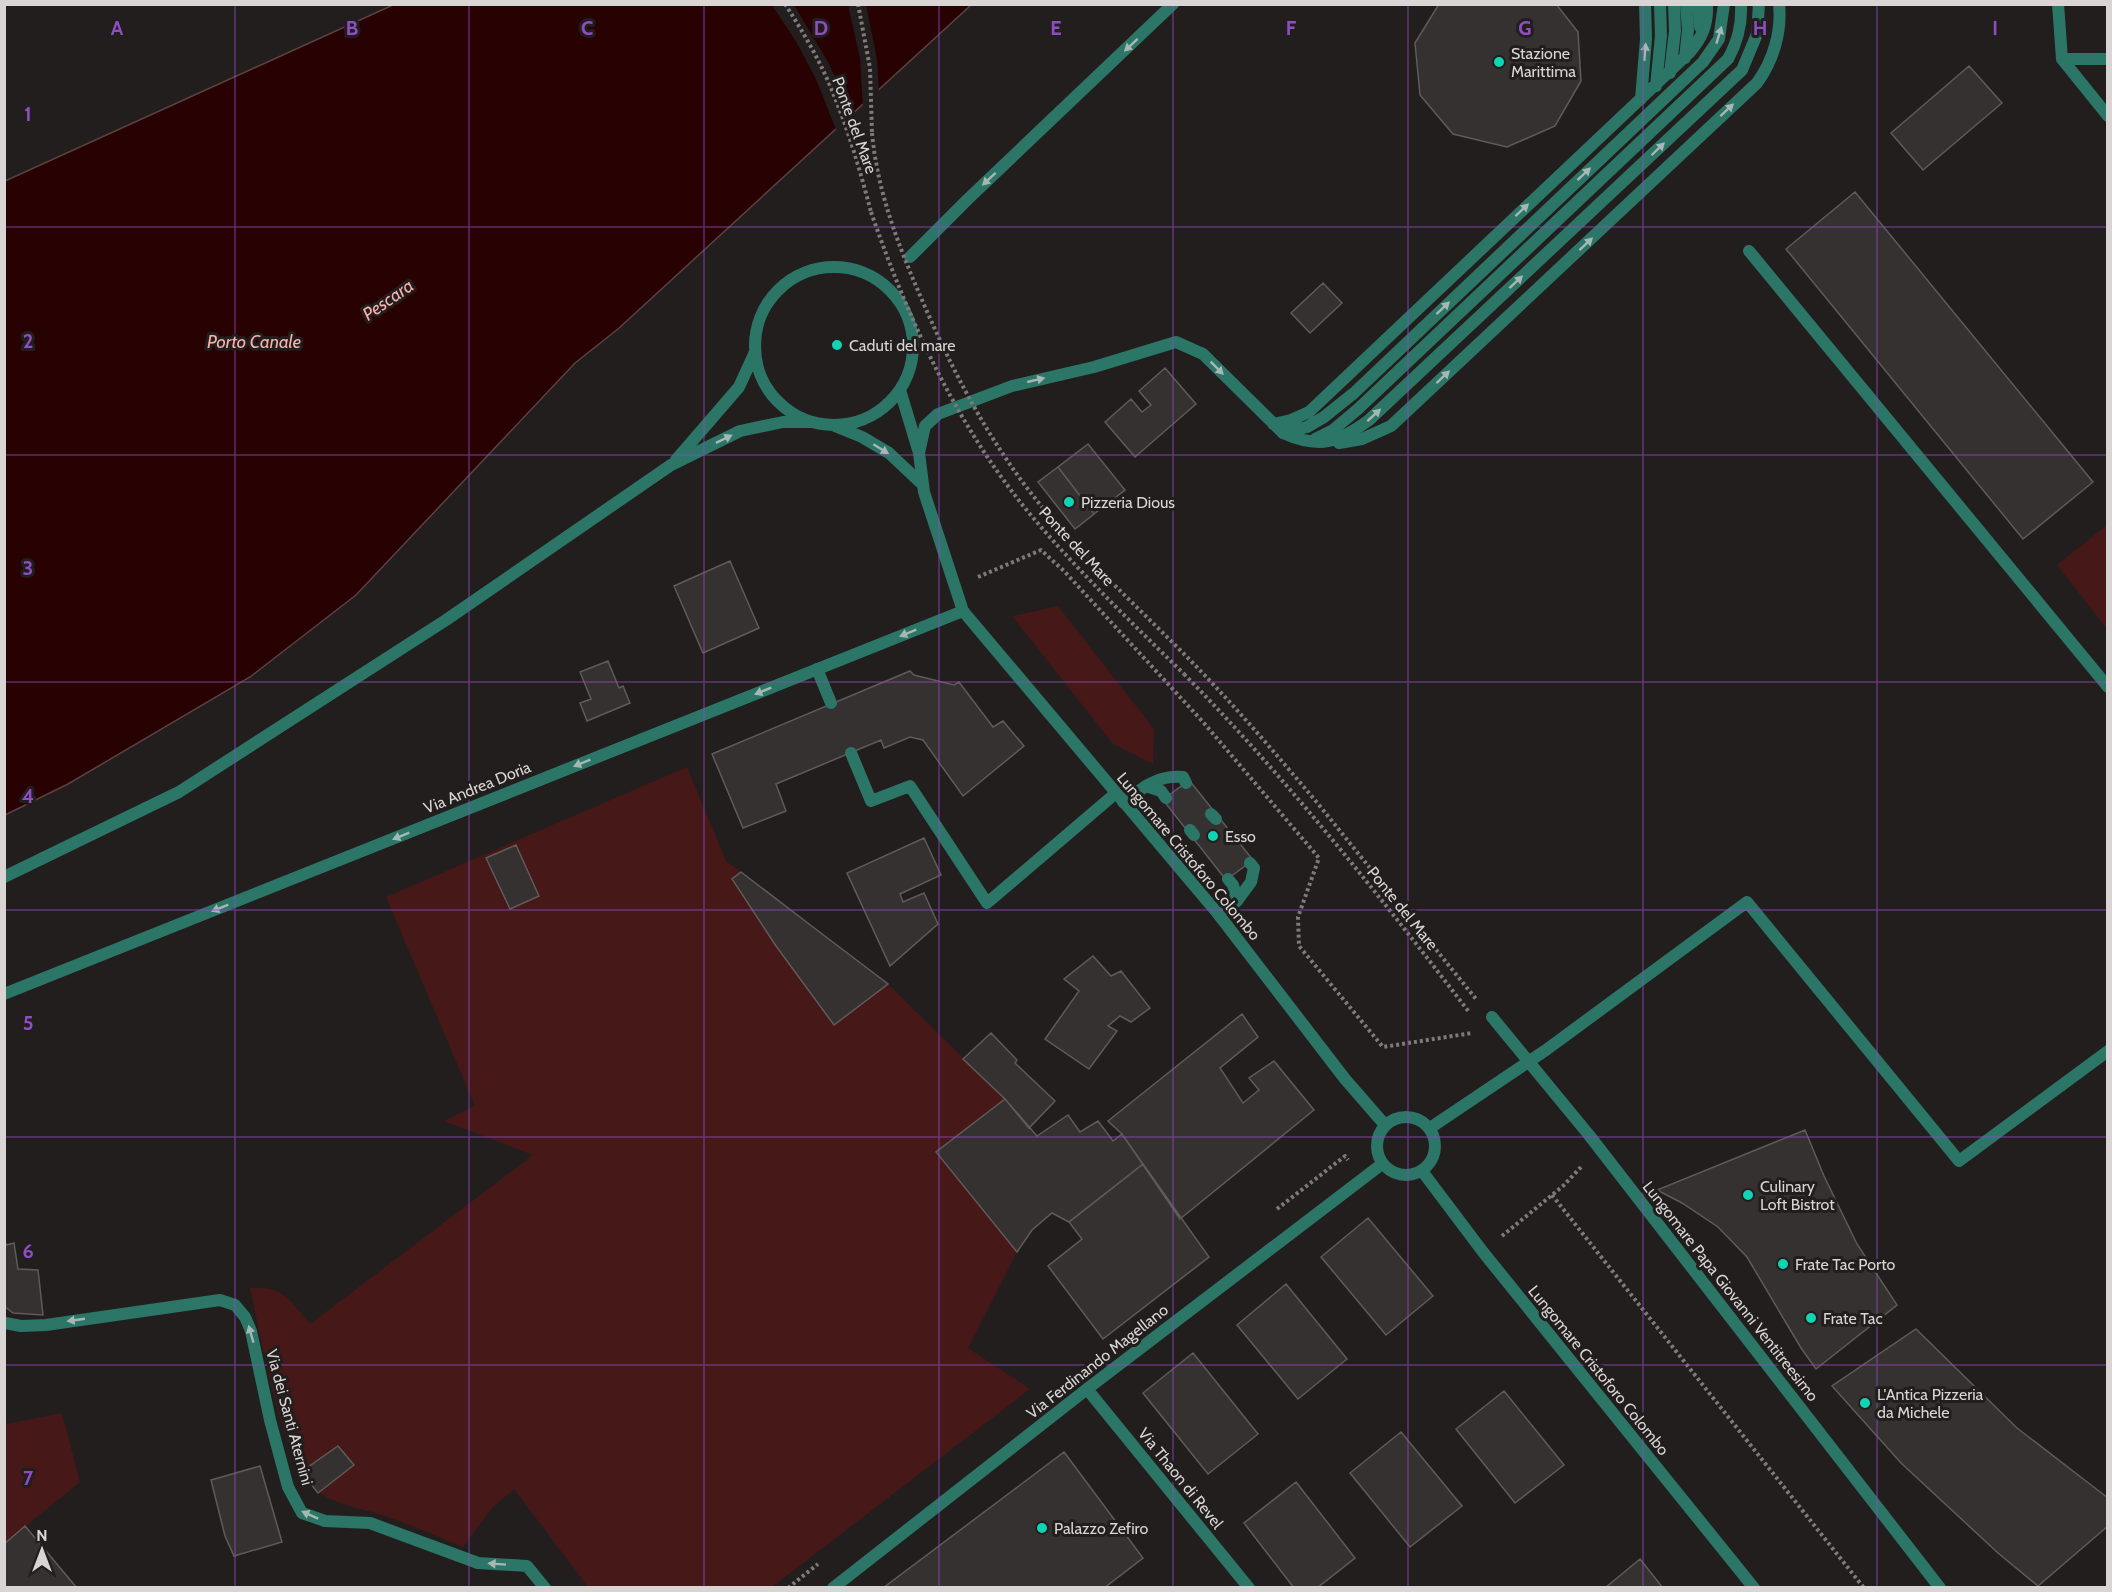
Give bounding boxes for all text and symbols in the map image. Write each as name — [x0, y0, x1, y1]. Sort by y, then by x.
text: A — [111, 16, 124, 40]
text: B — [346, 16, 358, 40]
text: C — [581, 16, 593, 40]
text: D — [814, 16, 828, 40]
text: E — [1050, 16, 1062, 40]
text: F — [1286, 16, 1297, 40]
text: G — [1518, 16, 1532, 40]
text: H — [1753, 16, 1767, 40]
text: I — [1992, 16, 1998, 40]
one-way arrow — [1715, 26, 1724, 44]
one-way arrow — [1124, 38, 1139, 51]
one-way arrow — [1640, 42, 1650, 61]
place label: Stazione Marittima — [1511, 44, 1576, 81]
marker: Stazione Marittima — [1492, 55, 1506, 69]
street label: Ponte del Mare — [828, 74, 881, 176]
text: 1 — [24, 102, 32, 126]
one-way arrow — [1720, 103, 1735, 117]
one-way arrow — [1651, 142, 1665, 156]
one-way arrow — [1577, 167, 1592, 181]
one-way arrow — [982, 172, 997, 186]
one-way arrow — [1515, 204, 1529, 218]
one-way arrow — [1578, 237, 1593, 251]
water label: Pescara — [358, 275, 418, 325]
one-way arrow — [1508, 276, 1523, 289]
one-way arrow — [1435, 302, 1450, 315]
text: 2 — [23, 329, 33, 353]
water label: Porto Canale — [207, 331, 301, 353]
place label: Caduti del mare — [849, 336, 955, 355]
marker: Caduti del mare — [830, 338, 844, 352]
one-way arrow — [1210, 361, 1224, 375]
one-way arrow — [1436, 371, 1450, 385]
one-way arrow — [1027, 375, 1045, 385]
one-way arrow — [1366, 409, 1381, 422]
one-way arrow — [715, 435, 732, 444]
one-way arrow — [873, 443, 890, 454]
place label: Pizzeria Dious — [1081, 493, 1175, 512]
marker: Pizzeria Dious — [1062, 495, 1076, 509]
street label: Ponte del Mare — [1035, 503, 1118, 590]
text: 3 — [23, 556, 33, 580]
one-way arrow — [899, 629, 917, 638]
one-way arrow — [754, 687, 772, 696]
street label: Via Andrea Doria — [421, 757, 534, 818]
one-way arrow — [572, 759, 590, 769]
street label: Lungomare Cristoforo Colombo — [1113, 769, 1264, 944]
text: 4 — [22, 784, 34, 808]
place label: Esso — [1225, 827, 1256, 846]
marker: Esso — [1206, 829, 1220, 843]
one-way arrow — [391, 831, 409, 841]
street label: Ponte del Mare — [1363, 863, 1442, 954]
one-way arrow — [210, 903, 228, 913]
text: 5 — [23, 1011, 33, 1035]
street label: Lungomare Papa Giovanni Ventitreesimo — [1639, 1177, 1823, 1405]
place label: Culinary Loft Bistrot — [1760, 1177, 1835, 1214]
marker: Culinary Loft Bistrot — [1741, 1188, 1755, 1202]
text: 6 — [22, 1239, 34, 1263]
place label: Frate Tac Porto — [1795, 1255, 1895, 1274]
marker: Frate Tac Porto — [1776, 1257, 1790, 1271]
street label: Lungomare Cristoforo Colombo — [1524, 1282, 1673, 1459]
street label: Via Ferdinando Magellano — [1023, 1300, 1172, 1423]
place label: Frate Tac — [1823, 1309, 1883, 1328]
marker: Frate Tac — [1804, 1311, 1818, 1325]
one-way arrow — [66, 1316, 85, 1325]
one-way arrow — [246, 1325, 255, 1343]
street label: Via dei Santi Aternini — [262, 1347, 317, 1487]
place label: L'Antica Pizzeria da Michele — [1877, 1385, 1984, 1422]
marker: L'Antica Pizzeria da Michele — [1858, 1396, 1872, 1410]
street label: Via Thaon di Revel — [1134, 1424, 1227, 1533]
text: 7 — [23, 1466, 34, 1490]
one-way arrow — [301, 1510, 319, 1520]
place label: Palazzo Zefiro — [1054, 1519, 1148, 1538]
north arrow — [12, 1520, 72, 1580]
marker: Palazzo Zefiro — [1035, 1521, 1049, 1535]
text: N — [36, 1526, 48, 1545]
one-way arrow — [487, 1559, 506, 1568]

